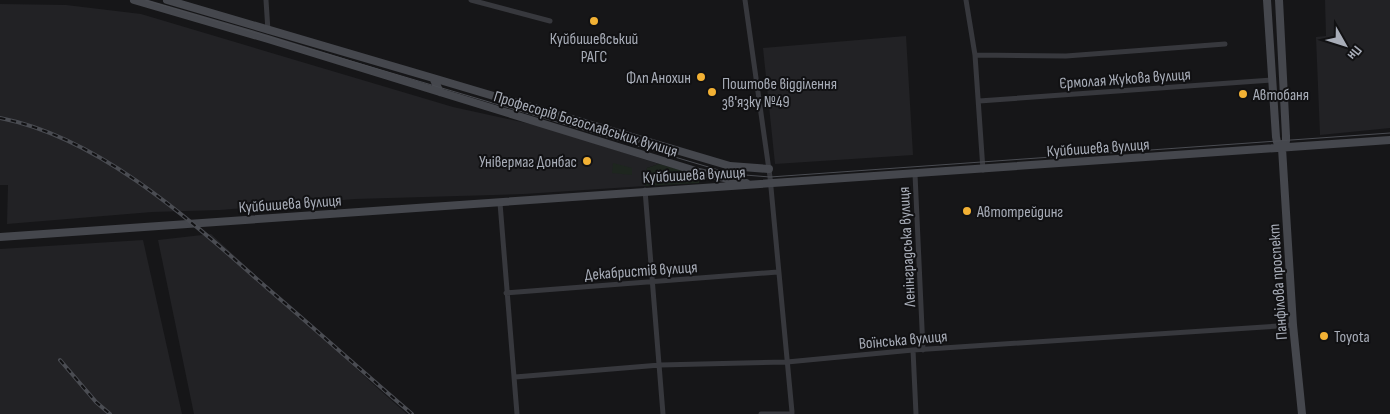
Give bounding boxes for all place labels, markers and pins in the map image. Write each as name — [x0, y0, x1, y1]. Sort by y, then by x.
marker: Куйбишевський РАГС — [588, 15, 600, 27]
place label: Куйбишевський РАГС — [550, 30, 638, 67]
place label: Флп Анохин — [626, 69, 691, 88]
marker: Флп Анохин — [695, 71, 707, 83]
place label: Поштове відділення зв'язку №49 — [722, 75, 837, 112]
marker: Поштове відділення зв'язку №49 — [706, 86, 718, 98]
place label: Автобаня — [1252, 86, 1309, 105]
marker: Автобаня — [1237, 88, 1249, 100]
place label: Універмаг Донбас — [479, 153, 577, 172]
marker: Універмаг Донбас — [581, 155, 593, 167]
place label: Автотрейдинг — [976, 203, 1063, 222]
marker: Автотрейдинг — [961, 205, 973, 217]
place label: Toyota — [1334, 328, 1370, 347]
marker: Toyota — [1318, 330, 1330, 342]

